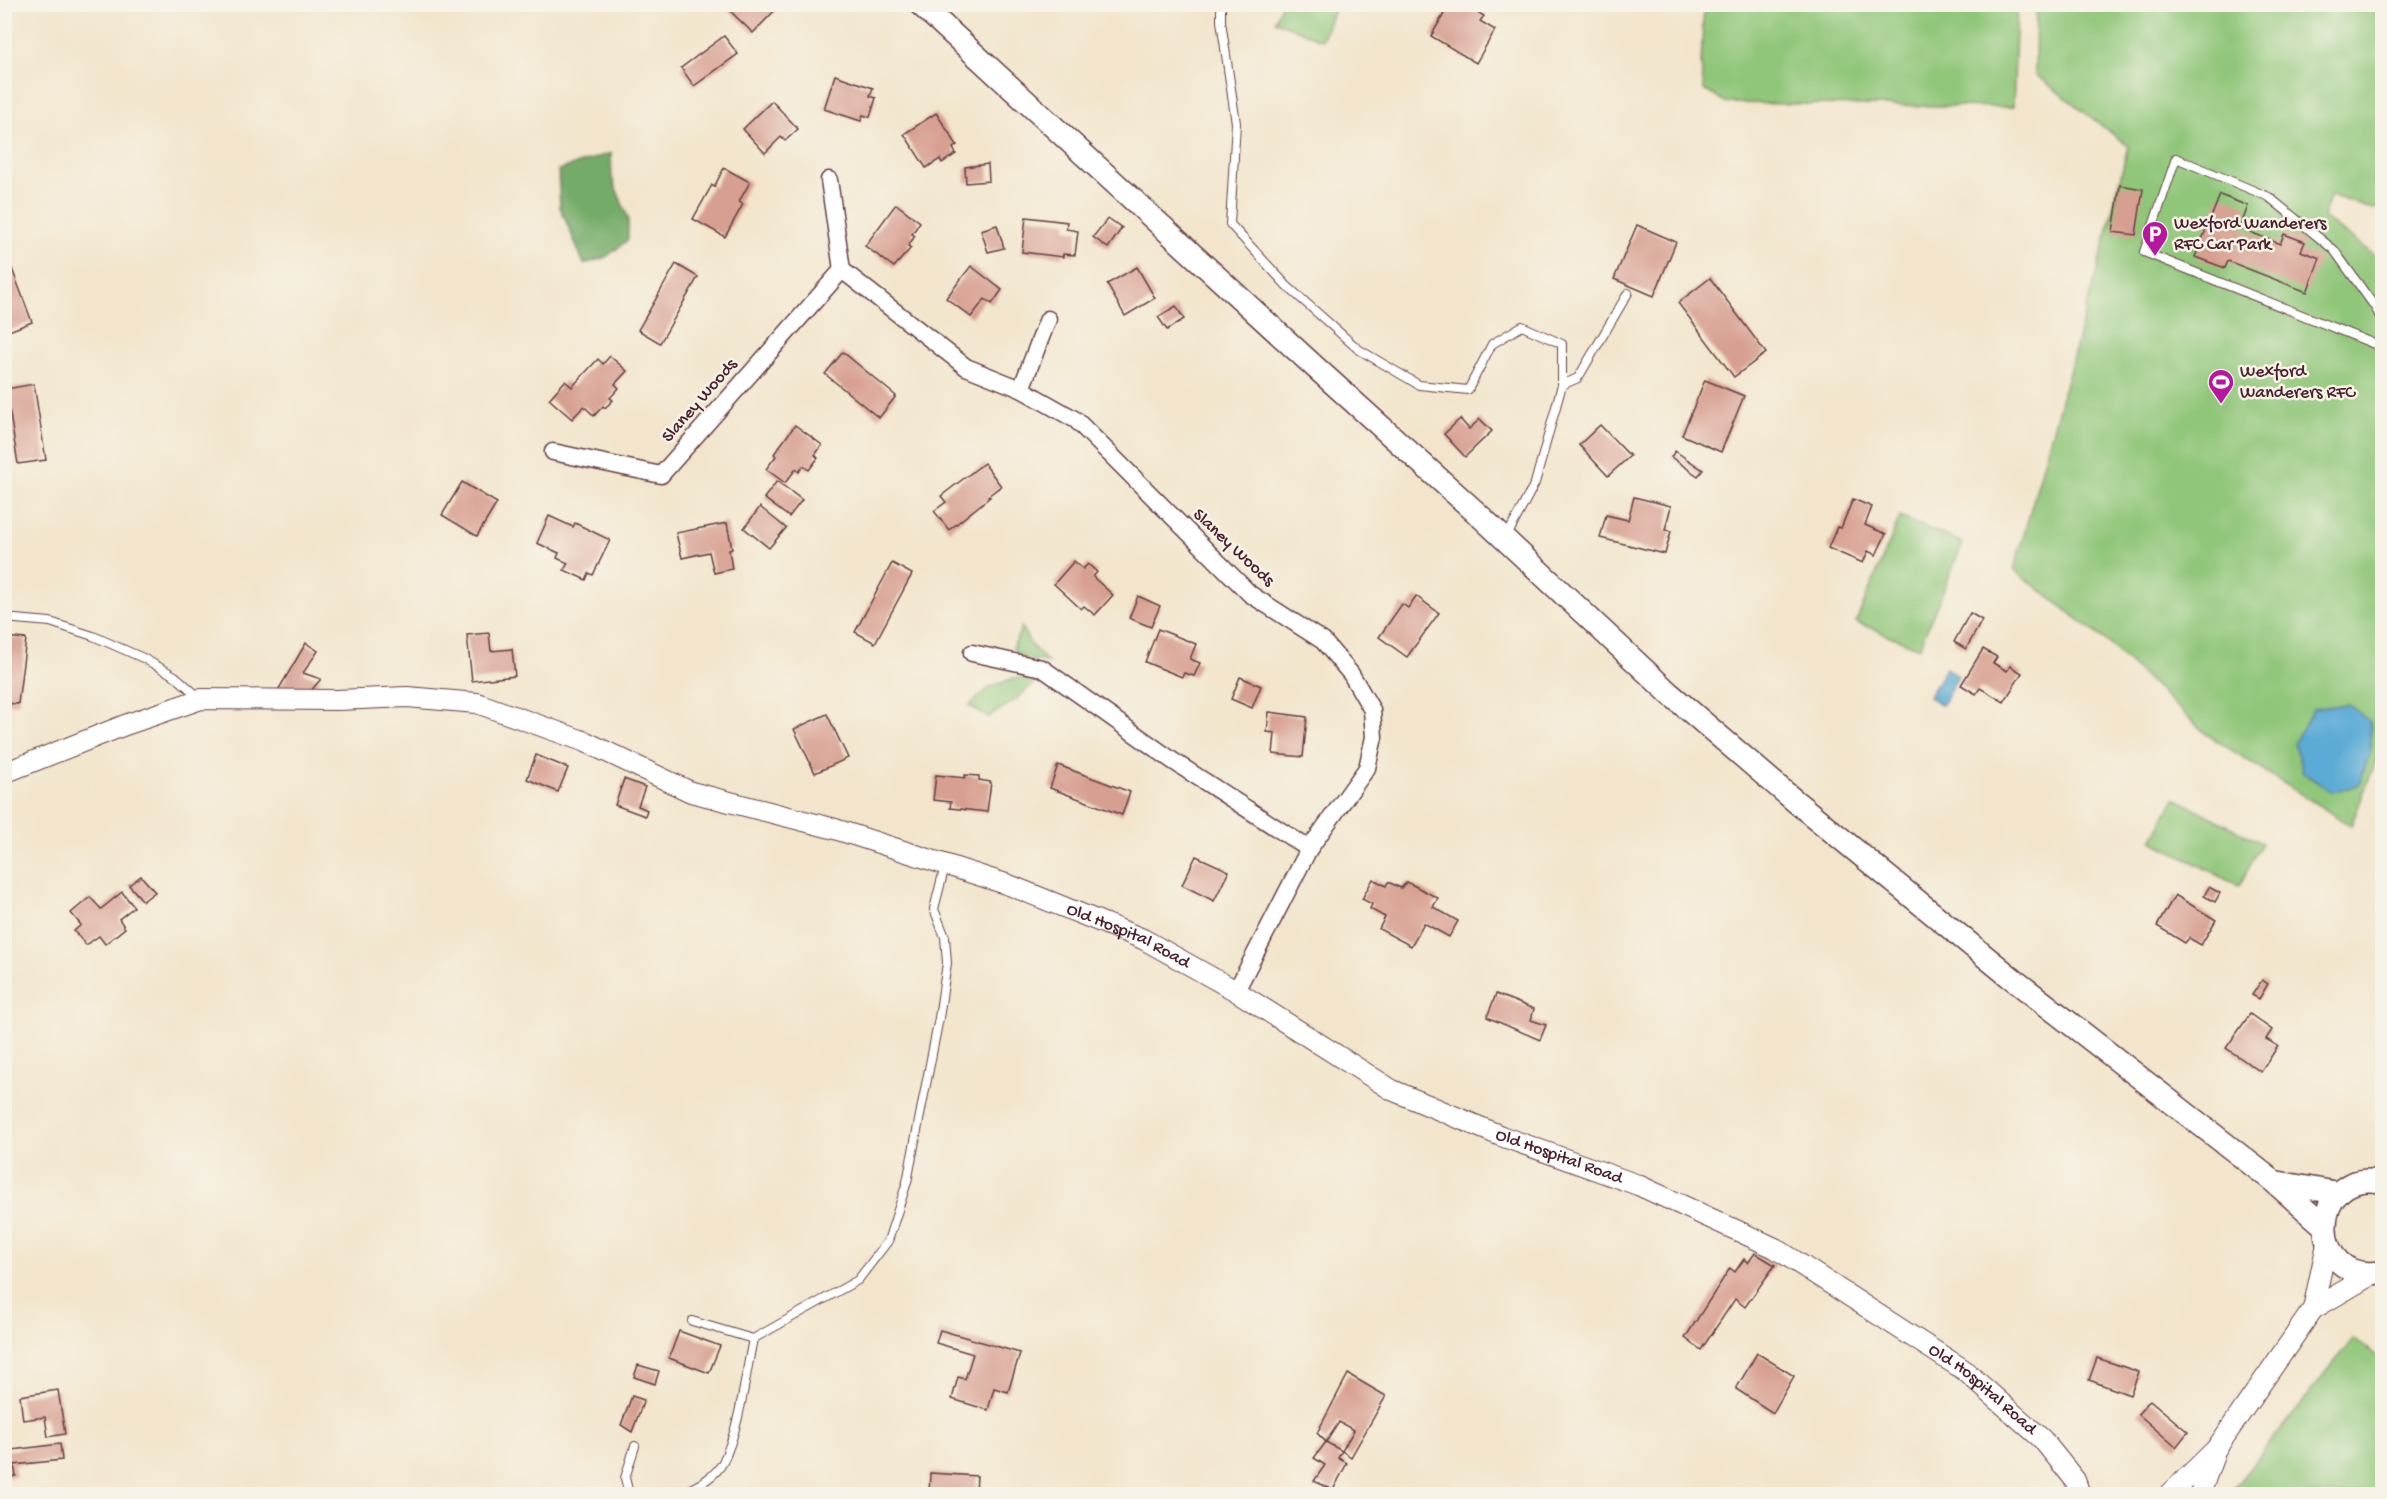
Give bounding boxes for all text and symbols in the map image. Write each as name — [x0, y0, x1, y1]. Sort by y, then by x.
place label: Wexford Wanderers RFC Car Park — [2174, 214, 2328, 256]
parking icon: Wexford Wanderers RFC Car Park — [2140, 219, 2170, 257]
street label: Slaney Woods — [658, 354, 743, 447]
place label: Wexford Wanderers RFC — [2240, 362, 2356, 404]
sports icon: Wexford Wanderers RFC — [2206, 367, 2236, 405]
street label: Slaney Woods — [1188, 505, 1279, 592]
street label: Old Hospital Road — [1063, 899, 1195, 974]
street label: Old Hospital Road — [1493, 1124, 1627, 1190]
street label: Old Hospital Road — [1924, 1339, 2042, 1441]

